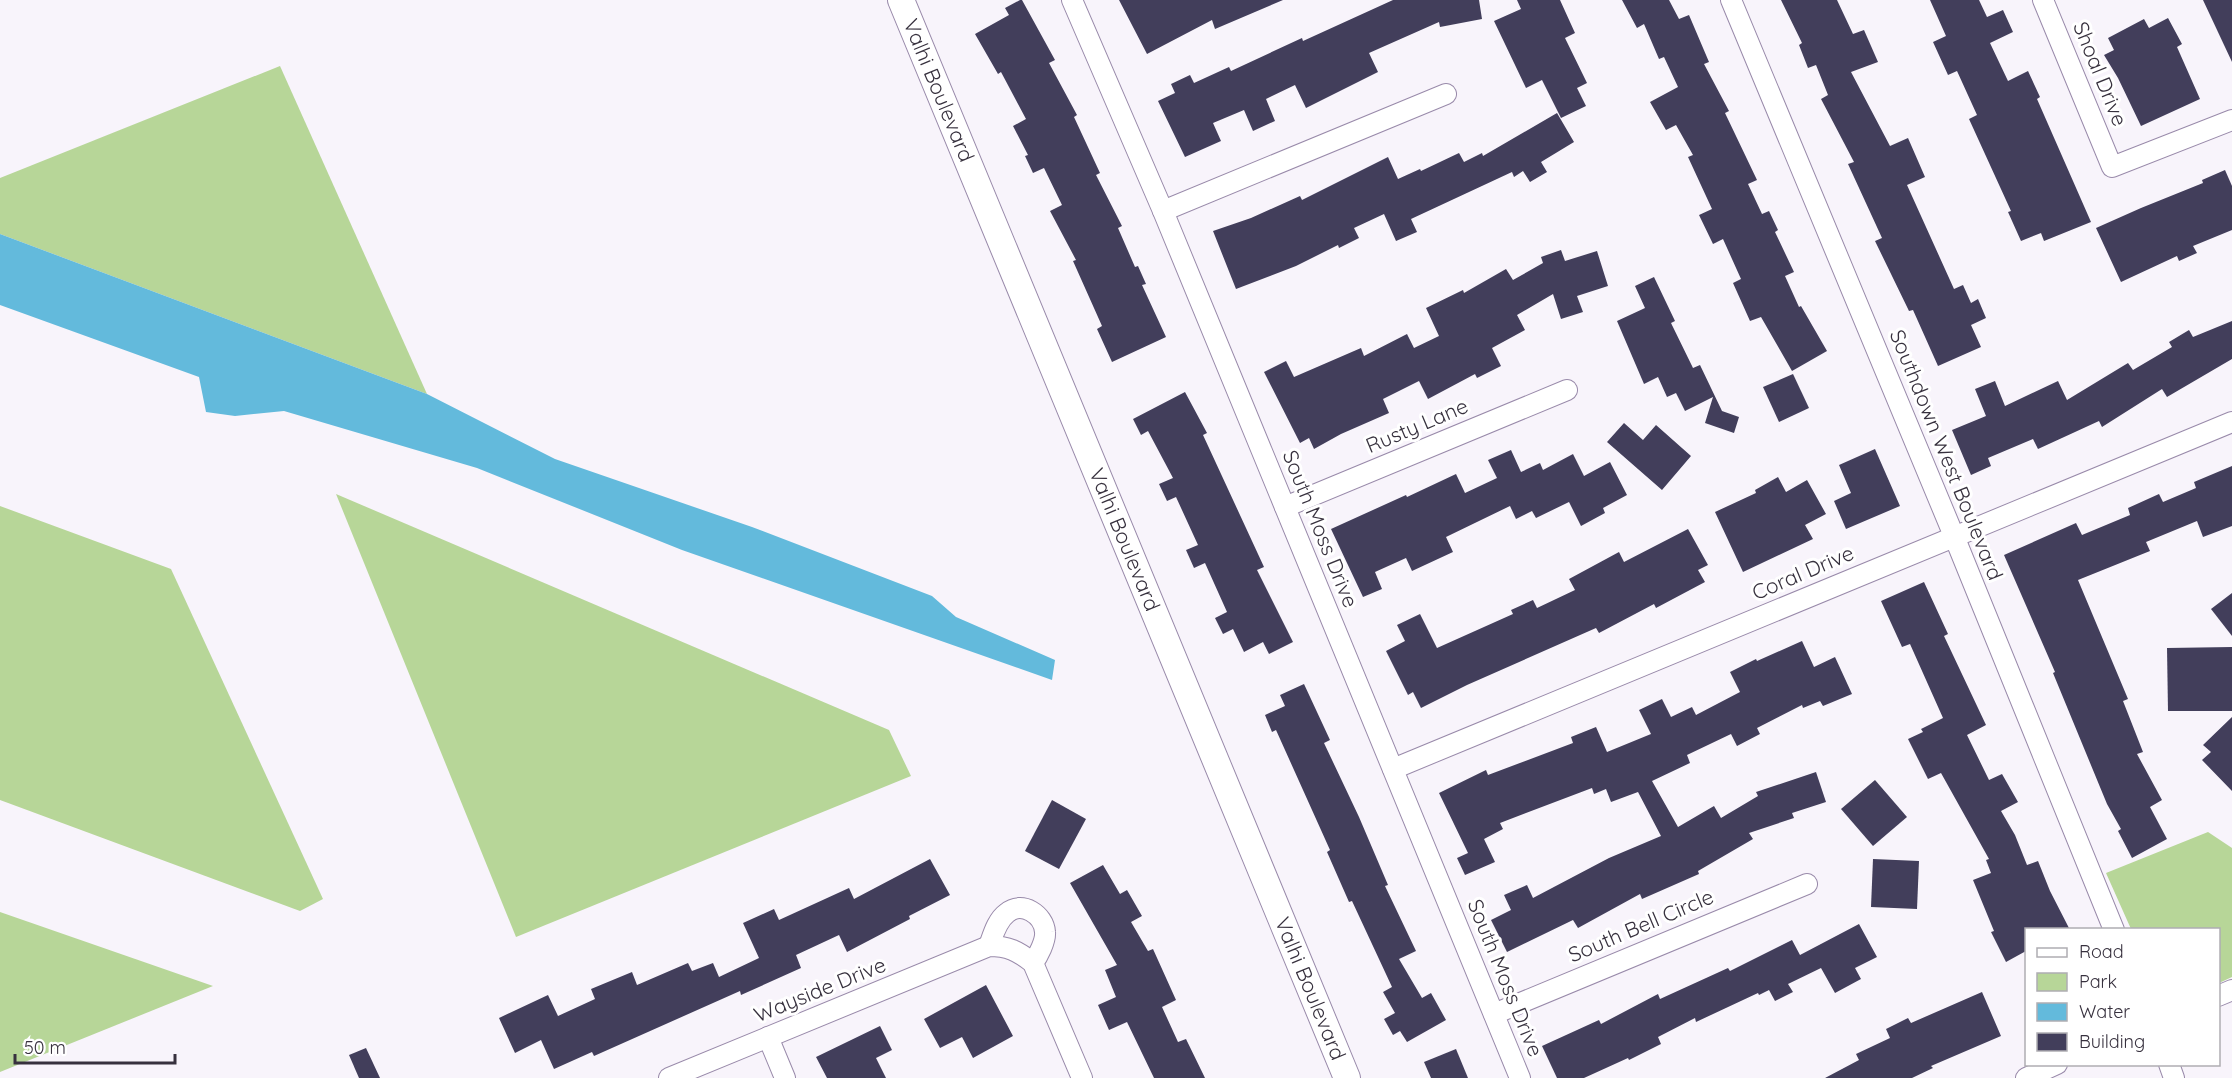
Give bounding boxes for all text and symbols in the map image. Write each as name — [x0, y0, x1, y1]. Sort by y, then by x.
street label: Valhi Boulevard — [898, 15, 981, 166]
street label: Shoal Drive — [2068, 18, 2134, 130]
street label: Southdown West Boulevard — [1885, 326, 2009, 584]
street label: Rusty Lane — [1362, 392, 1472, 458]
street label: South Moss Drive — [1278, 446, 1364, 611]
street label: Valhi Boulevard — [1084, 464, 1166, 615]
street label: Coral Drive — [1748, 539, 1857, 605]
street label: South Bell Circle — [1564, 883, 1717, 967]
street label: South Moss Drive — [1463, 895, 1549, 1060]
street label: Valhi Boulevard — [1270, 913, 1352, 1064]
legend — [2025, 928, 2220, 1066]
text: Road — [2079, 940, 2124, 963]
street label: Wayside Drive — [750, 951, 889, 1027]
text: Park — [2079, 970, 2117, 993]
text: Water — [2079, 1000, 2130, 1023]
scale bar — [15, 1027, 176, 1065]
text: Building — [2079, 1030, 2145, 1053]
text: 50 m — [24, 1036, 66, 1059]

